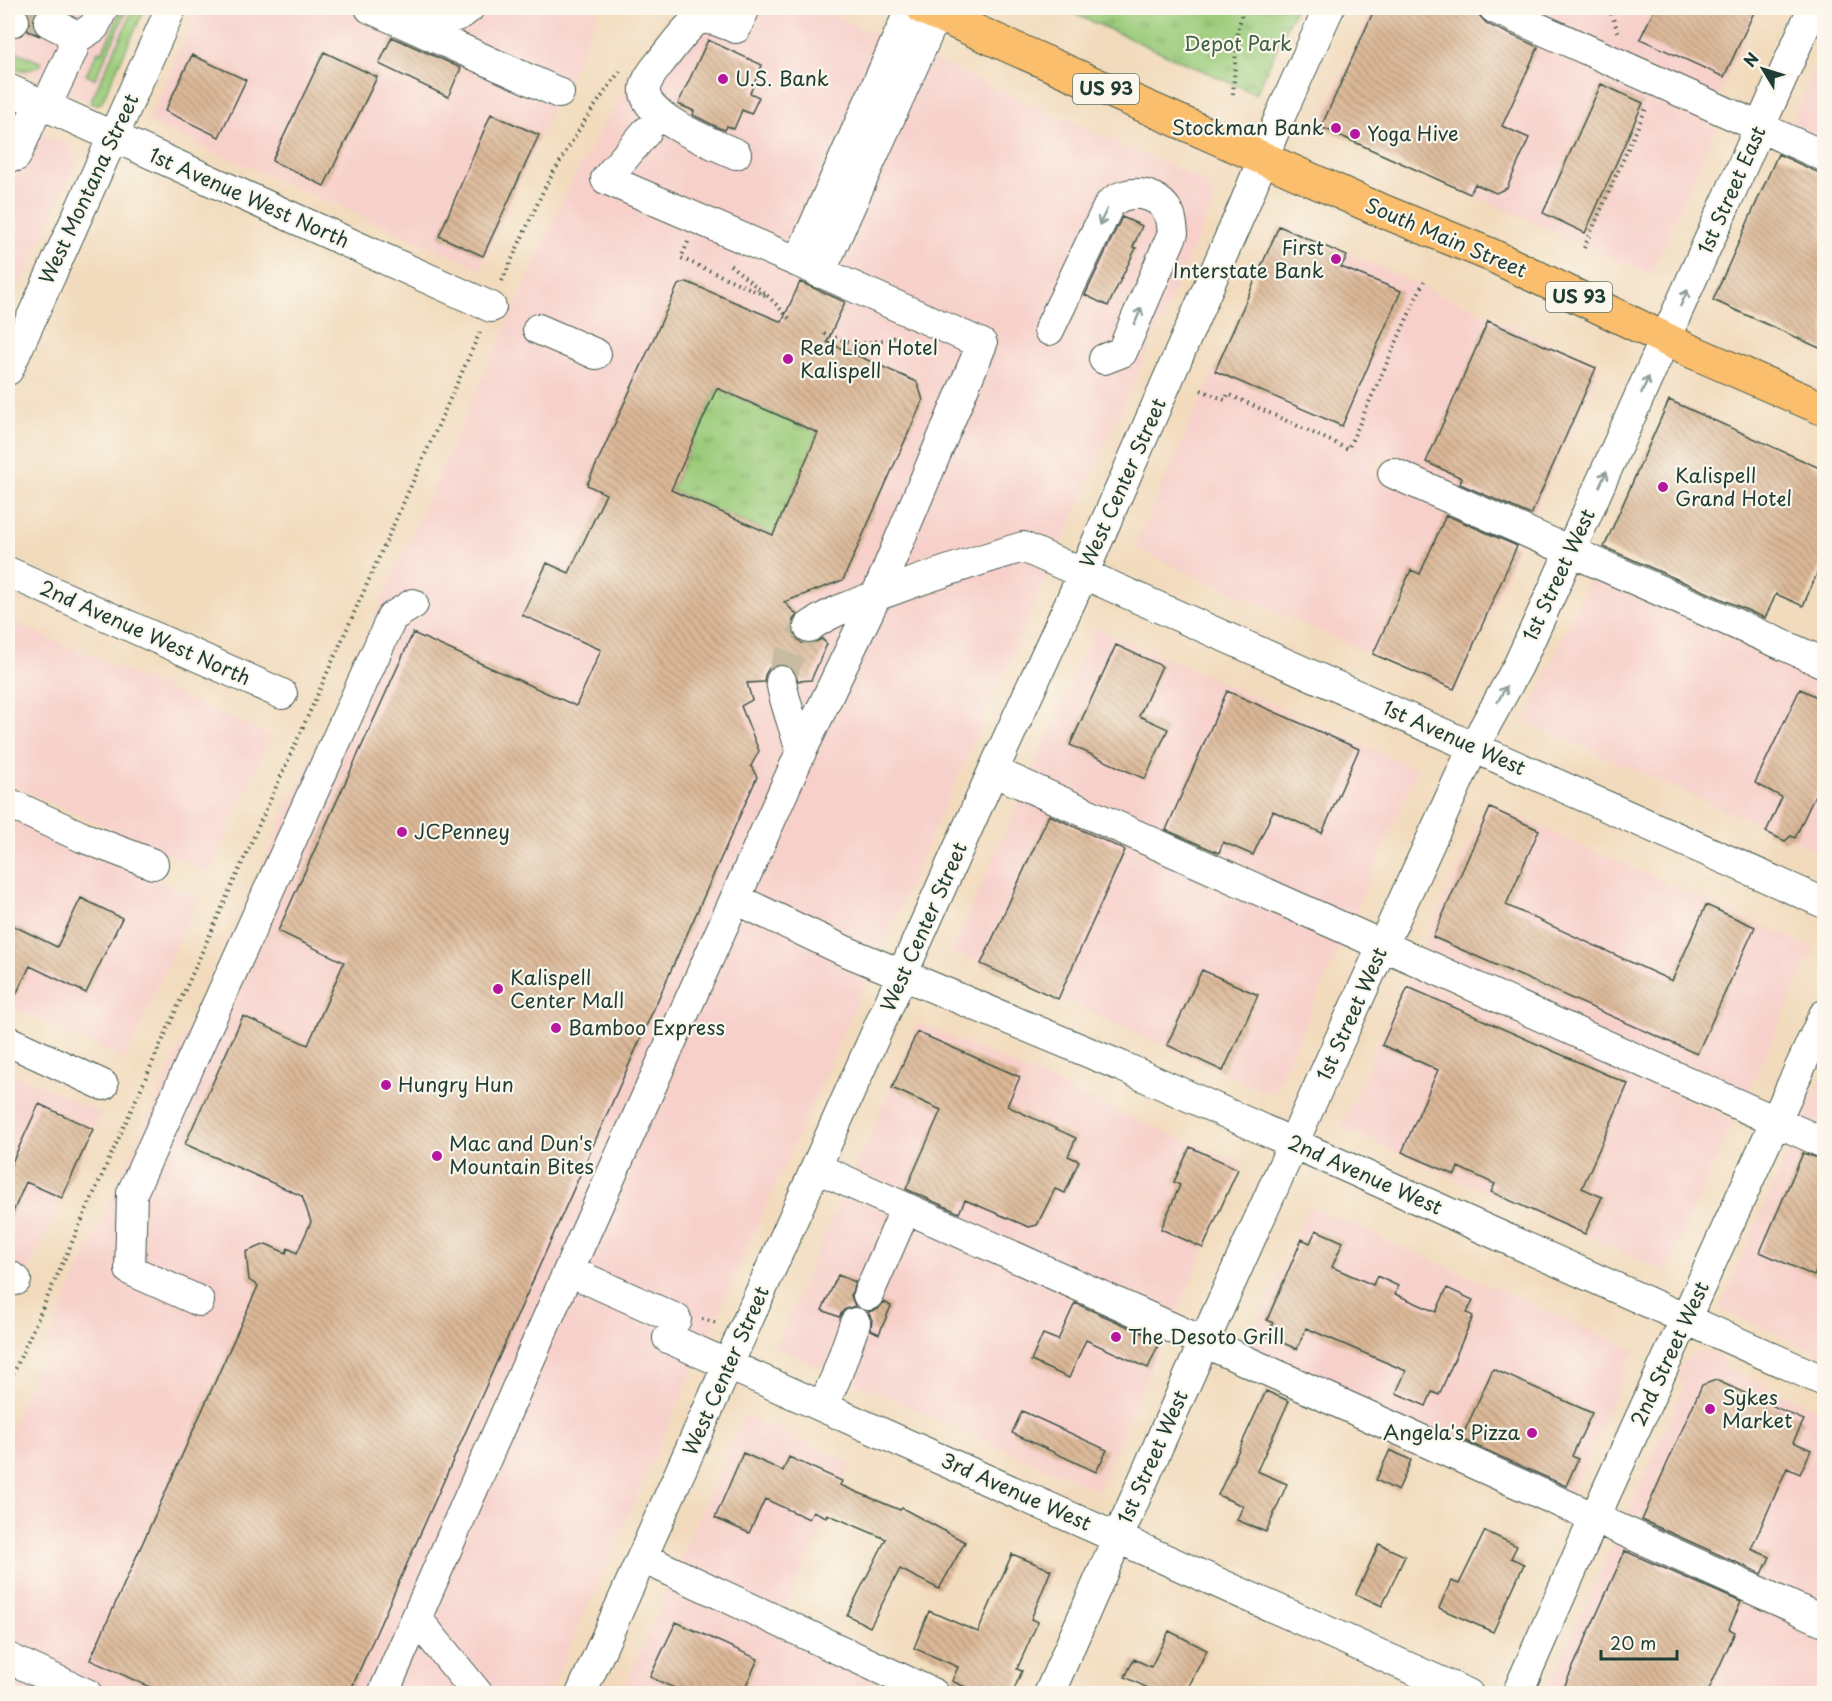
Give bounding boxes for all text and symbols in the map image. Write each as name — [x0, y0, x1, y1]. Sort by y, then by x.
park label: Depot Park — [1184, 28, 1292, 58]
north arrow — [1733, 39, 1793, 99]
text: N — [1737, 47, 1764, 72]
place label: U.S. Bank — [735, 63, 829, 93]
marker: U.S. Bank — [716, 72, 730, 86]
road number: US 93 — [1073, 74, 1139, 104]
street label: West Montana Street — [31, 88, 145, 289]
place label: Stockman Bank — [1172, 112, 1324, 142]
place label: Yoga Hive — [1367, 118, 1459, 148]
marker: Stockman Bank — [1329, 121, 1343, 135]
street label: 1st Street East — [1689, 121, 1773, 258]
marker: Yoga Hive — [1348, 127, 1362, 141]
street label: 1st Avenue West North — [144, 139, 354, 255]
street label: South Main Street — [1361, 190, 1532, 285]
one-way arrow — [1096, 208, 1108, 226]
place label: First Interstate Bank — [1173, 232, 1324, 285]
marker: First Interstate Bank — [1329, 252, 1343, 266]
road number: US 93 — [1546, 282, 1612, 312]
one-way arrow — [1679, 290, 1691, 308]
one-way arrow — [1132, 307, 1144, 325]
place label: Red Lion Hotel Kalispell — [800, 332, 938, 385]
marker: Red Lion Hotel Kalispell — [781, 352, 795, 366]
one-way arrow — [1640, 376, 1651, 394]
street label: West Center Street — [1071, 393, 1173, 572]
place label: Kalispell Grand Hotel — [1675, 460, 1792, 513]
one-way arrow — [1598, 471, 1609, 489]
marker: Kalispell Grand Hotel — [1656, 480, 1670, 494]
street label: 1st Street West — [1514, 503, 1602, 646]
street label: 2nd Avenue West North — [35, 572, 256, 692]
one-way arrow — [1497, 686, 1508, 704]
street label: 1st Avenue West — [1378, 692, 1531, 782]
place label: JCPenney — [414, 816, 510, 846]
marker: JCPenney — [395, 825, 409, 839]
street label: West Center Street — [872, 837, 974, 1016]
street label: 1st Street West — [1308, 942, 1394, 1085]
place label: Kalispell Center Mall — [510, 962, 624, 1015]
marker: Kalispell Center Mall — [491, 982, 505, 996]
place label: Bamboo Express — [568, 1012, 725, 1042]
marker: Bamboo Express — [549, 1021, 563, 1035]
place label: Hungry Hun — [398, 1069, 514, 1099]
marker: Hungry Hun — [379, 1078, 393, 1092]
street label: 2nd Avenue West — [1283, 1127, 1447, 1222]
place label: Mac and Dun's Mountain Bites — [449, 1128, 594, 1181]
marker: Mac and Dun's Mountain Bites — [430, 1149, 444, 1163]
street label: 2nd Street West — [1622, 1276, 1716, 1431]
street label: West Center Street — [674, 1281, 776, 1460]
place label: The Desoto Grill — [1128, 1321, 1284, 1351]
marker: The Desoto Grill — [1109, 1330, 1123, 1344]
place label: Sykes Market — [1722, 1382, 1792, 1435]
street label: 1st Street West — [1109, 1385, 1195, 1528]
marker: Sykes Market — [1703, 1402, 1717, 1416]
place label: Angela's Pizza — [1383, 1417, 1521, 1447]
marker: Angela's Pizza — [1525, 1426, 1539, 1440]
street label: 3rd Avenue West — [936, 1445, 1096, 1538]
scale bar — [1601, 1623, 1678, 1661]
text: 20 m — [1610, 1629, 1656, 1656]

